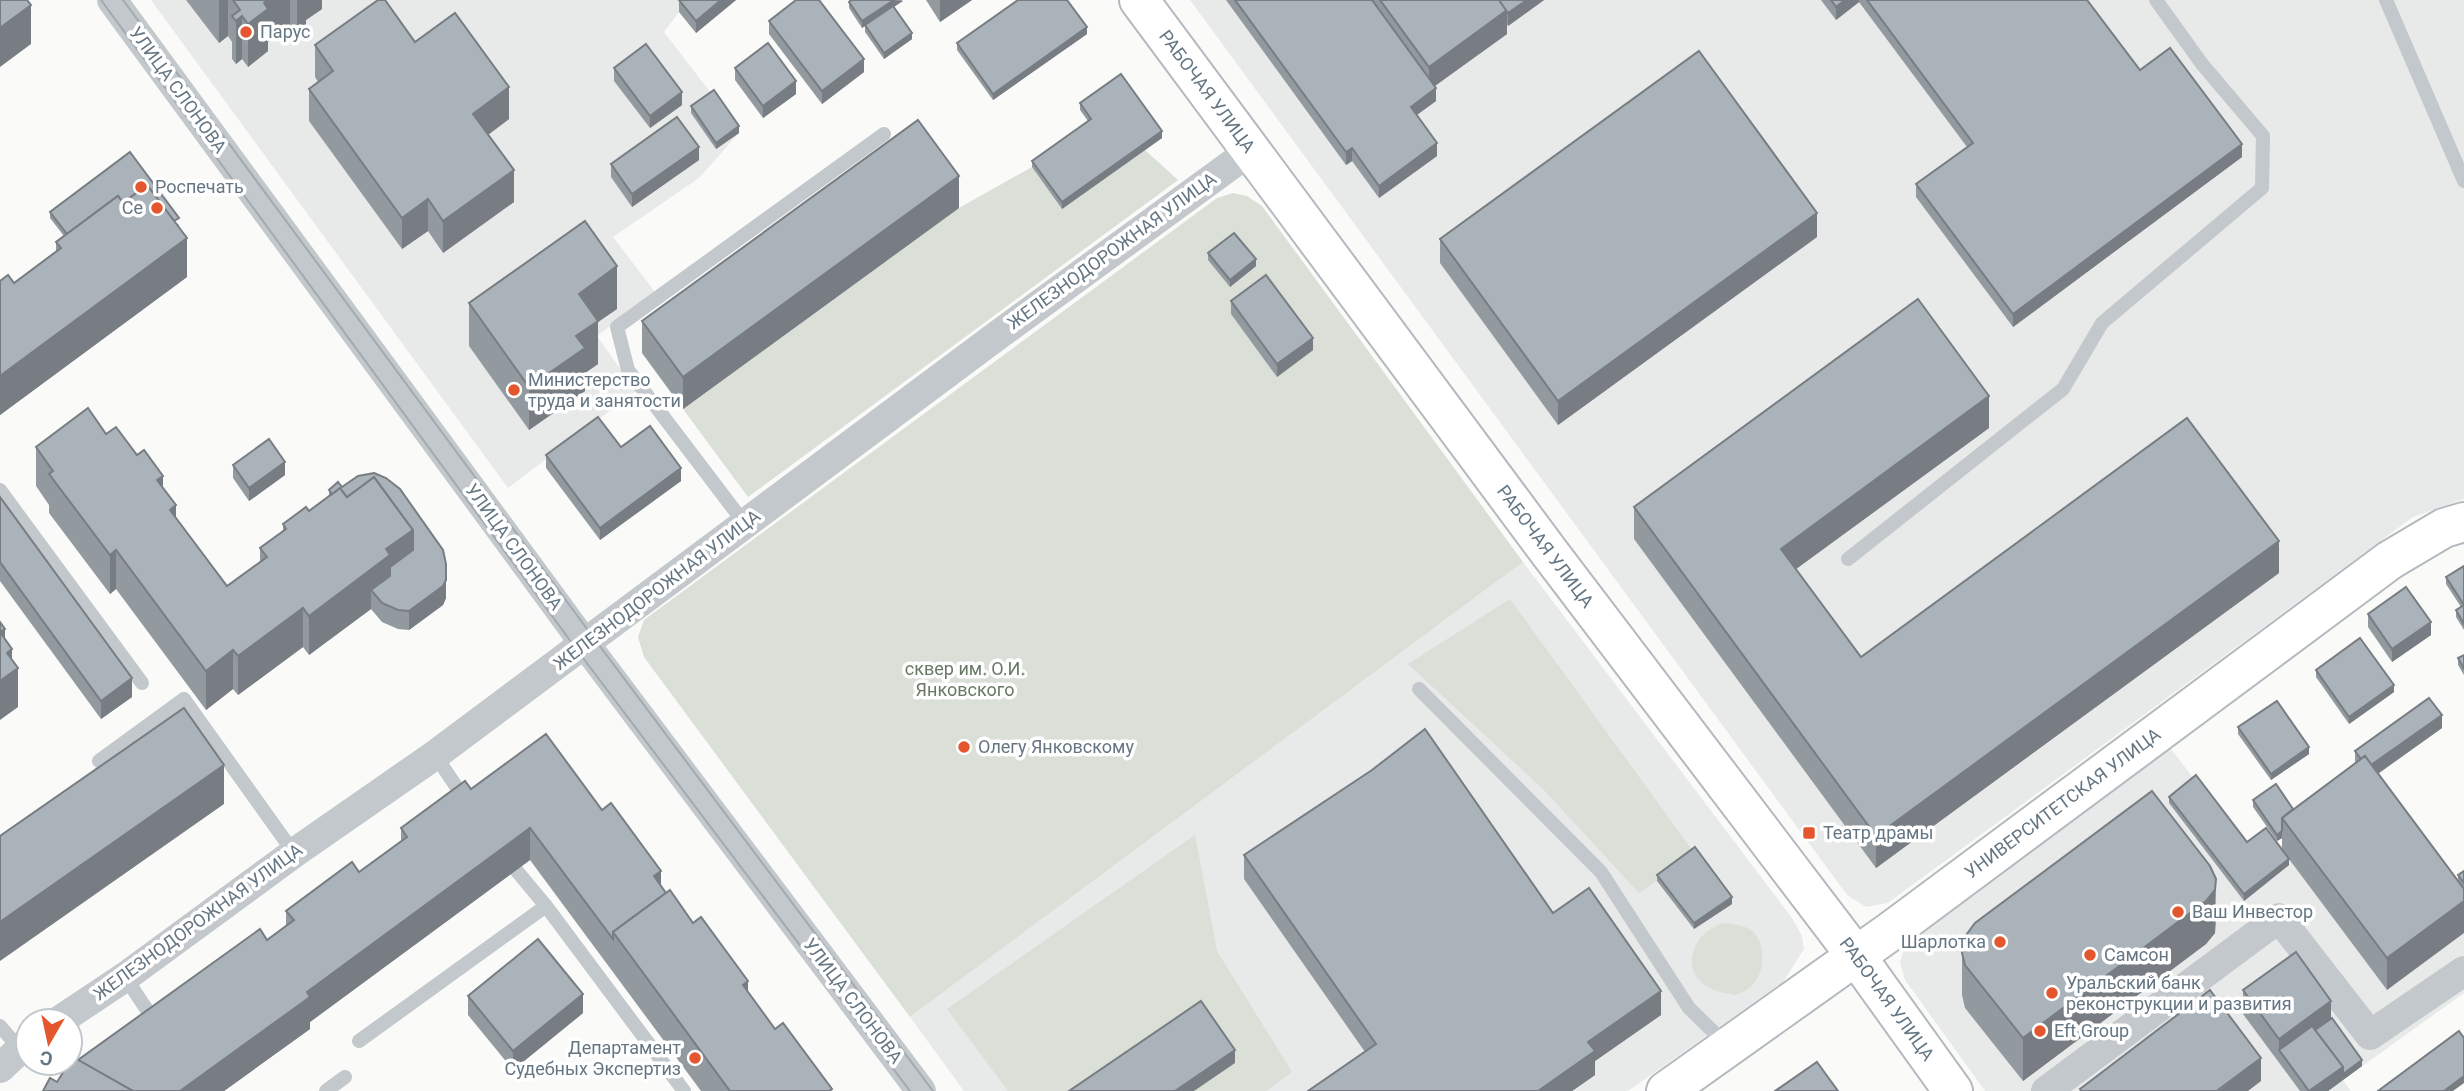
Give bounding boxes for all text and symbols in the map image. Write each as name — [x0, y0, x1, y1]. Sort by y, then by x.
place label: Парус — [260, 21, 310, 42]
street label: УЛИЦА СЛОНОВА — [126, 22, 231, 157]
marker: Парус — [238, 24, 254, 40]
street label: РАБОЧАЯ УЛИЦА — [1155, 26, 1260, 157]
street label: ЖЕЛЕЗНОДОРОЖНАЯ УЛИЦА — [1003, 168, 1220, 333]
place label: Роспечать — [155, 176, 244, 197]
marker: Роспечать — [133, 179, 149, 195]
place label: Се — [122, 197, 143, 218]
marker: Се — [149, 200, 165, 216]
place label: Министерство труда и занятости — [528, 369, 681, 411]
marker: Министерство труда и занятости — [506, 382, 522, 398]
street label: УЛИЦА СЛОНОВА — [462, 479, 567, 614]
street label: РАБОЧАЯ УЛИЦА — [1493, 481, 1598, 612]
street label: ЖЕЛЕЗНОДОРОЖНАЯ УЛИЦА — [549, 505, 764, 674]
park label: сквер им. О.И. Янковского — [905, 658, 1025, 700]
street label: УНИВЕРСИТЕТСКАЯ УЛИЦА — [1960, 723, 2164, 882]
place label: Олегу Янковскому — [978, 736, 1134, 757]
marker: Олегу Янковскому — [956, 739, 972, 755]
place label: Театр драмы — [1823, 822, 1933, 843]
marker: Театр драмы — [1801, 825, 1817, 841]
street label: ЖЕЛЕЗНОДОРОЖНАЯ УЛИЦА — [89, 839, 306, 1004]
place label: Ваш Инвестор — [2192, 901, 2313, 922]
marker: Ваш Инвестор — [2170, 904, 2186, 920]
place label: Шарлотка — [1901, 931, 1986, 952]
street label: РАБОЧАЯ УЛИЦА — [1836, 933, 1939, 1065]
street label: УЛИЦА СЛОНОВА — [800, 934, 907, 1068]
marker: Шарлотка — [1992, 934, 2008, 950]
place label: Самсон — [2104, 944, 2169, 965]
marker: Самсон — [2082, 947, 2098, 963]
place label: Уральский банк реконструкции и развития — [2066, 972, 2292, 1014]
marker: Уральский банк реконструкции и развития — [2044, 985, 2060, 1001]
north arrow — [14, 1007, 84, 1077]
place label: Eft Group — [2054, 1020, 2129, 1041]
marker: Eft Group — [2032, 1023, 2048, 1039]
place label: Департамент Судебных Экспертиз — [505, 1037, 681, 1079]
text: С — [38, 1046, 54, 1071]
marker: Департамент Судебных Экспертиз — [687, 1050, 703, 1066]

